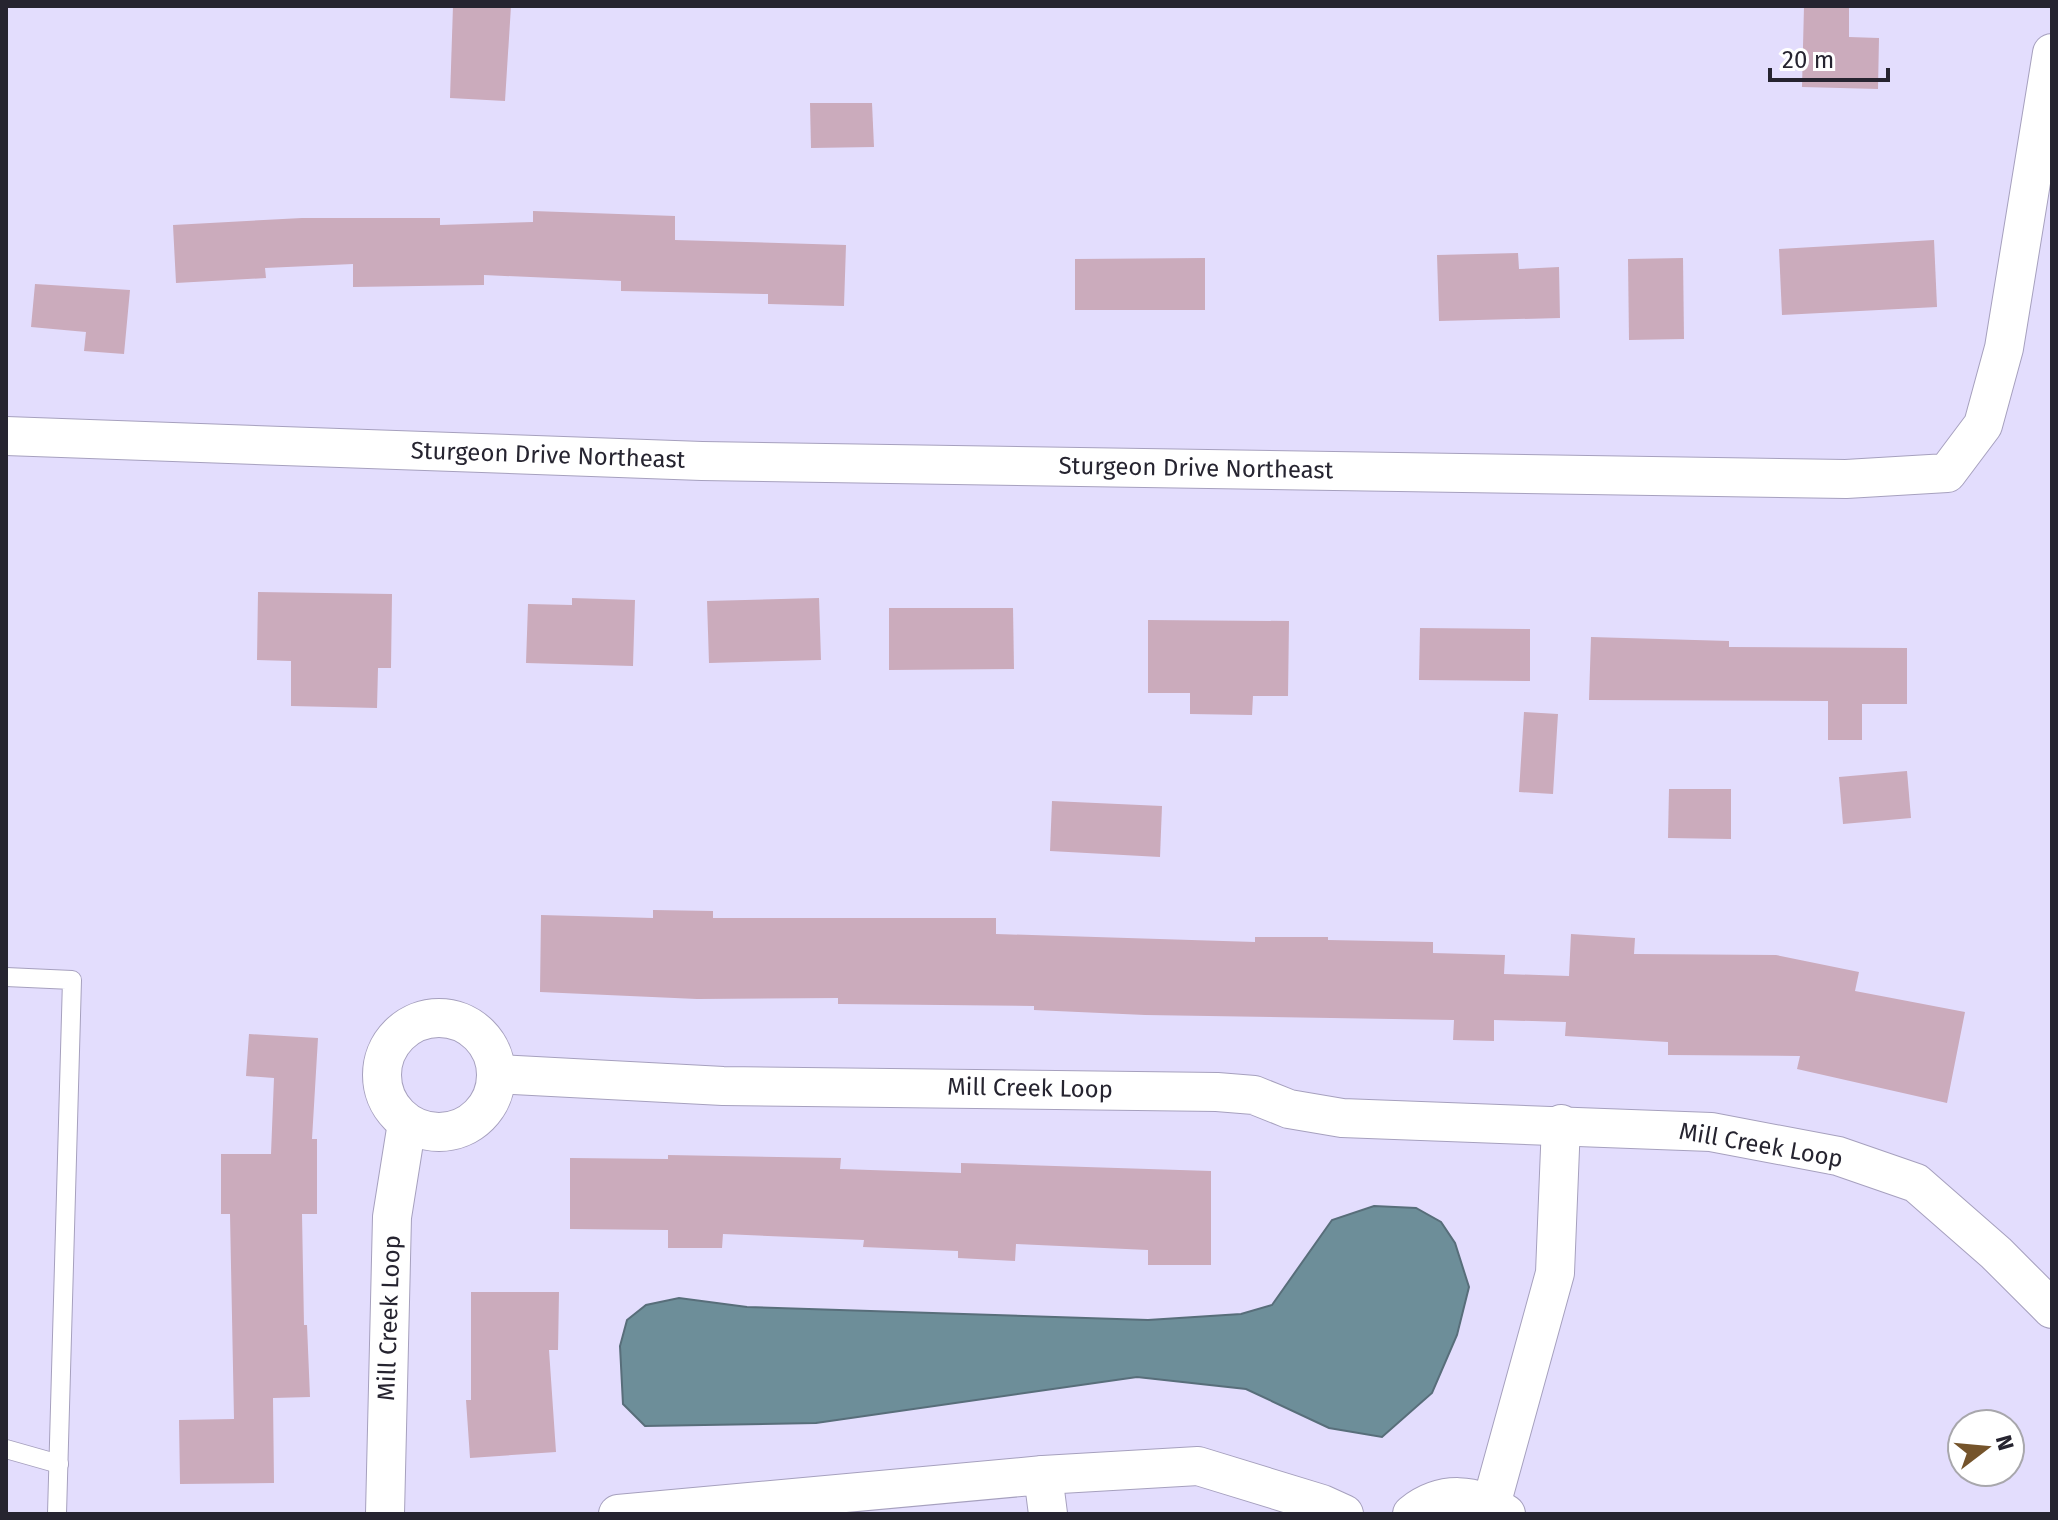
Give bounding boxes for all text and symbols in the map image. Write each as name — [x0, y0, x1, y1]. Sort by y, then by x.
scale bar — [1770, 32, 1888, 82]
text: 20 m — [1782, 46, 1834, 74]
street label: Sturgeon Drive Northeast — [410, 436, 686, 474]
street label: Sturgeon Drive Northeast — [1058, 452, 1334, 484]
street label: Mill Creek Loop — [947, 1073, 1113, 1103]
street label: Mill Creek Loop — [1677, 1117, 1845, 1173]
street label: Mill Creek Loop — [372, 1235, 406, 1401]
north arrow — [1946, 1408, 2026, 1488]
text: N — [1990, 1432, 2020, 1453]

